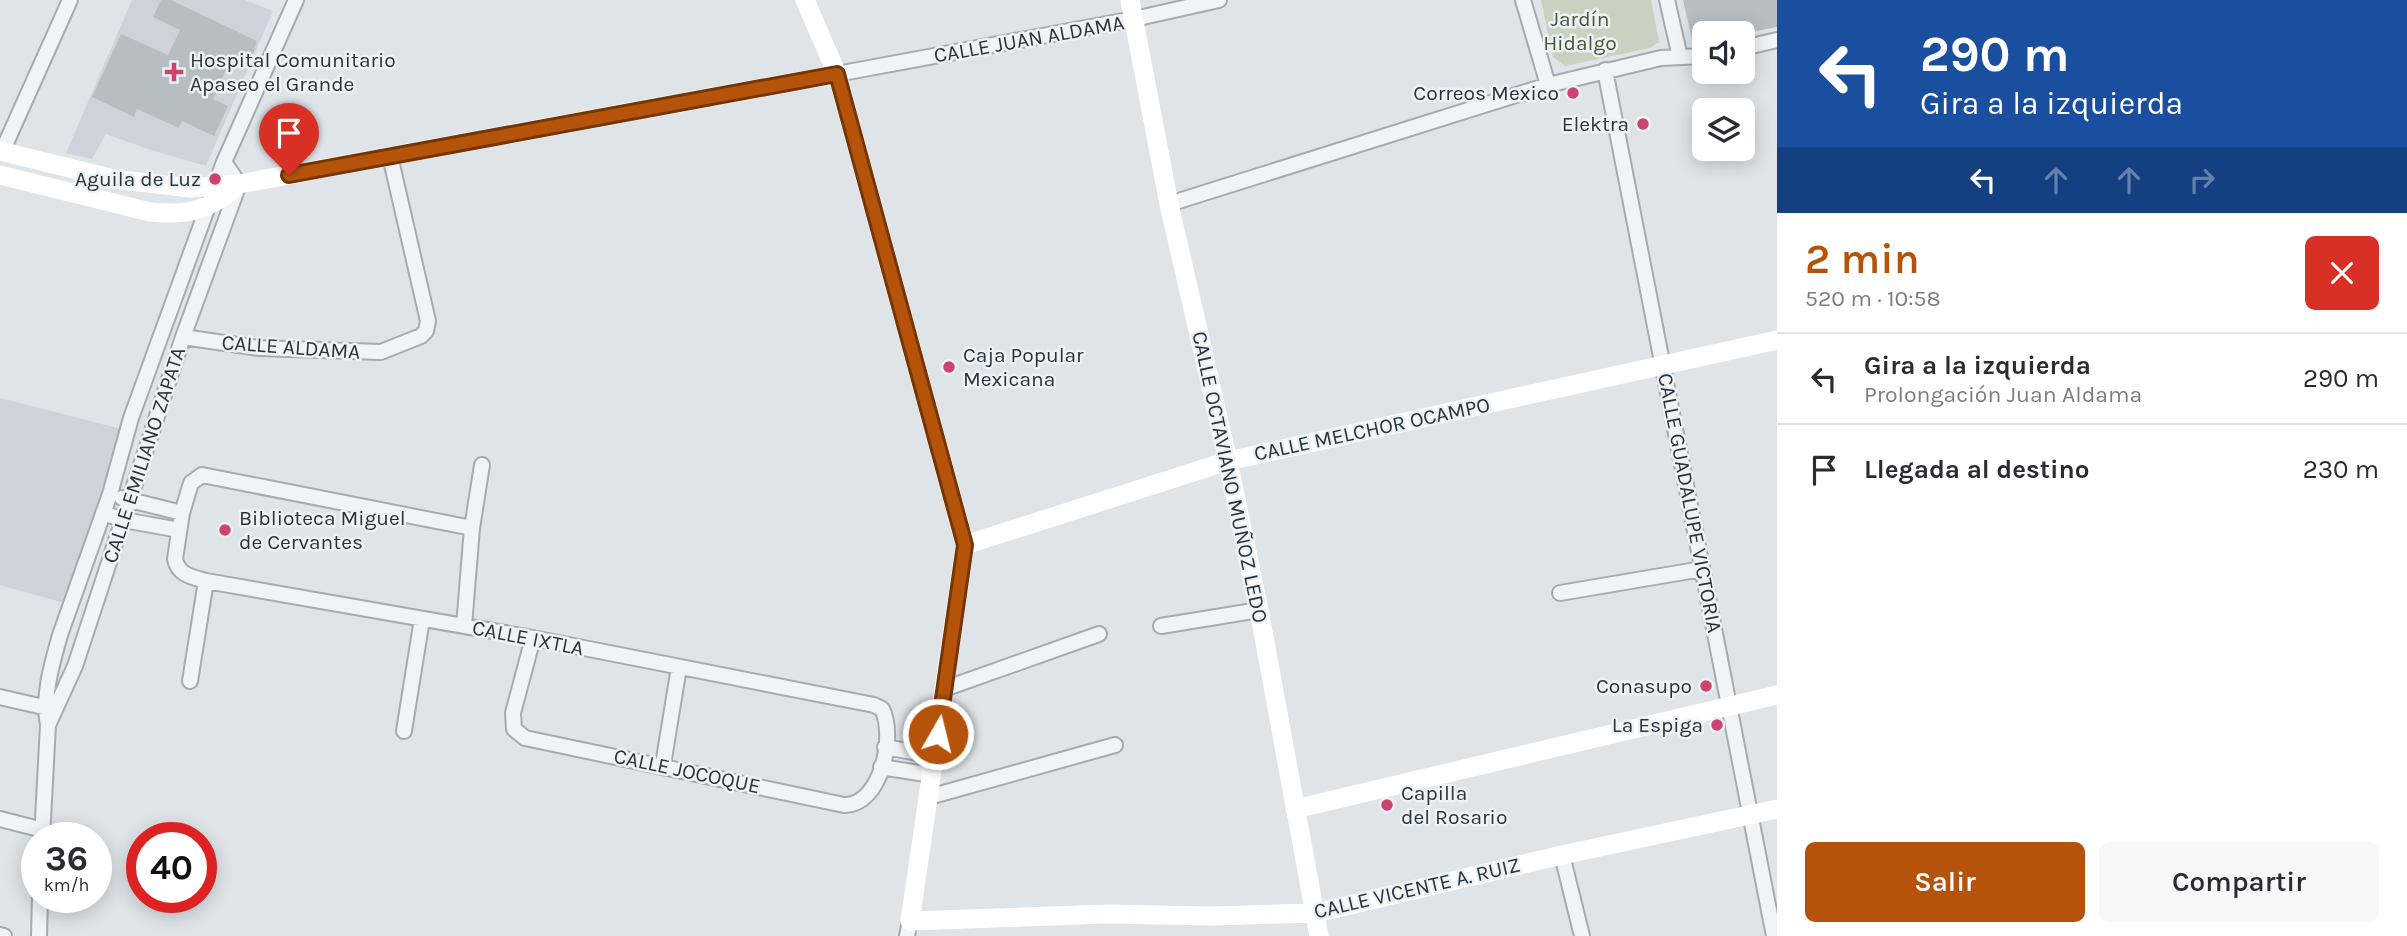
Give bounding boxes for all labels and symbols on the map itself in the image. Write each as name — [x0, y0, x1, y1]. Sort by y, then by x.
park label: Jardín Hidalgo — [1543, 7, 1617, 55]
street label: CALLE JUAN ALDAMA — [932, 10, 1126, 68]
place label: Hospital Comunitario Apaseo el Grande — [190, 48, 396, 96]
marker: Hospital Comunitario Apaseo el Grande — [164, 62, 184, 82]
place label: Correos Mexico — [1413, 81, 1559, 105]
marker: Correos Mexico — [1565, 85, 1581, 101]
pin — [259, 103, 319, 175]
place label: Elektra — [1562, 112, 1629, 136]
marker: Elektra — [1635, 116, 1651, 132]
place label: Aguila de Luz — [75, 167, 201, 191]
marker: Aguila de Luz — [207, 171, 223, 187]
street label: CALLE OCTAVIANO MUÑOZ LEDO — [1187, 329, 1273, 625]
street label: CALLE ALDAMA — [221, 330, 361, 364]
place label: Caja Popular Mexicana — [963, 343, 1084, 391]
street label: CALLE EMILIANO ZAPATA — [98, 344, 190, 566]
marker: Caja Popular Mexicana — [941, 359, 957, 375]
street label: CALLE GUADALUPE VICTORIA — [1653, 371, 1727, 635]
street label: CALLE MELCHOR OCAMPO — [1252, 392, 1492, 466]
place label: Biblioteca Miguel de Cervantes — [239, 506, 406, 554]
marker: Biblioteca Miguel de Cervantes — [217, 522, 233, 538]
street label: CALLE IXTLA — [470, 615, 586, 661]
place label: Conasupo — [1596, 674, 1692, 698]
marker: Conasupo — [1698, 678, 1714, 694]
position arrow — [901, 697, 975, 771]
place label: La Espiga — [1612, 713, 1703, 737]
marker: La Espiga — [1709, 717, 1725, 733]
street label: CALLE JOCOQUE — [612, 744, 762, 798]
place label: Capilla del Rosario — [1401, 781, 1507, 829]
marker: Capilla del Rosario — [1379, 797, 1395, 813]
speed limit sign: 40 — [126, 822, 217, 913]
street label: CALLE VICENTE A. RUIZ — [1311, 853, 1523, 923]

